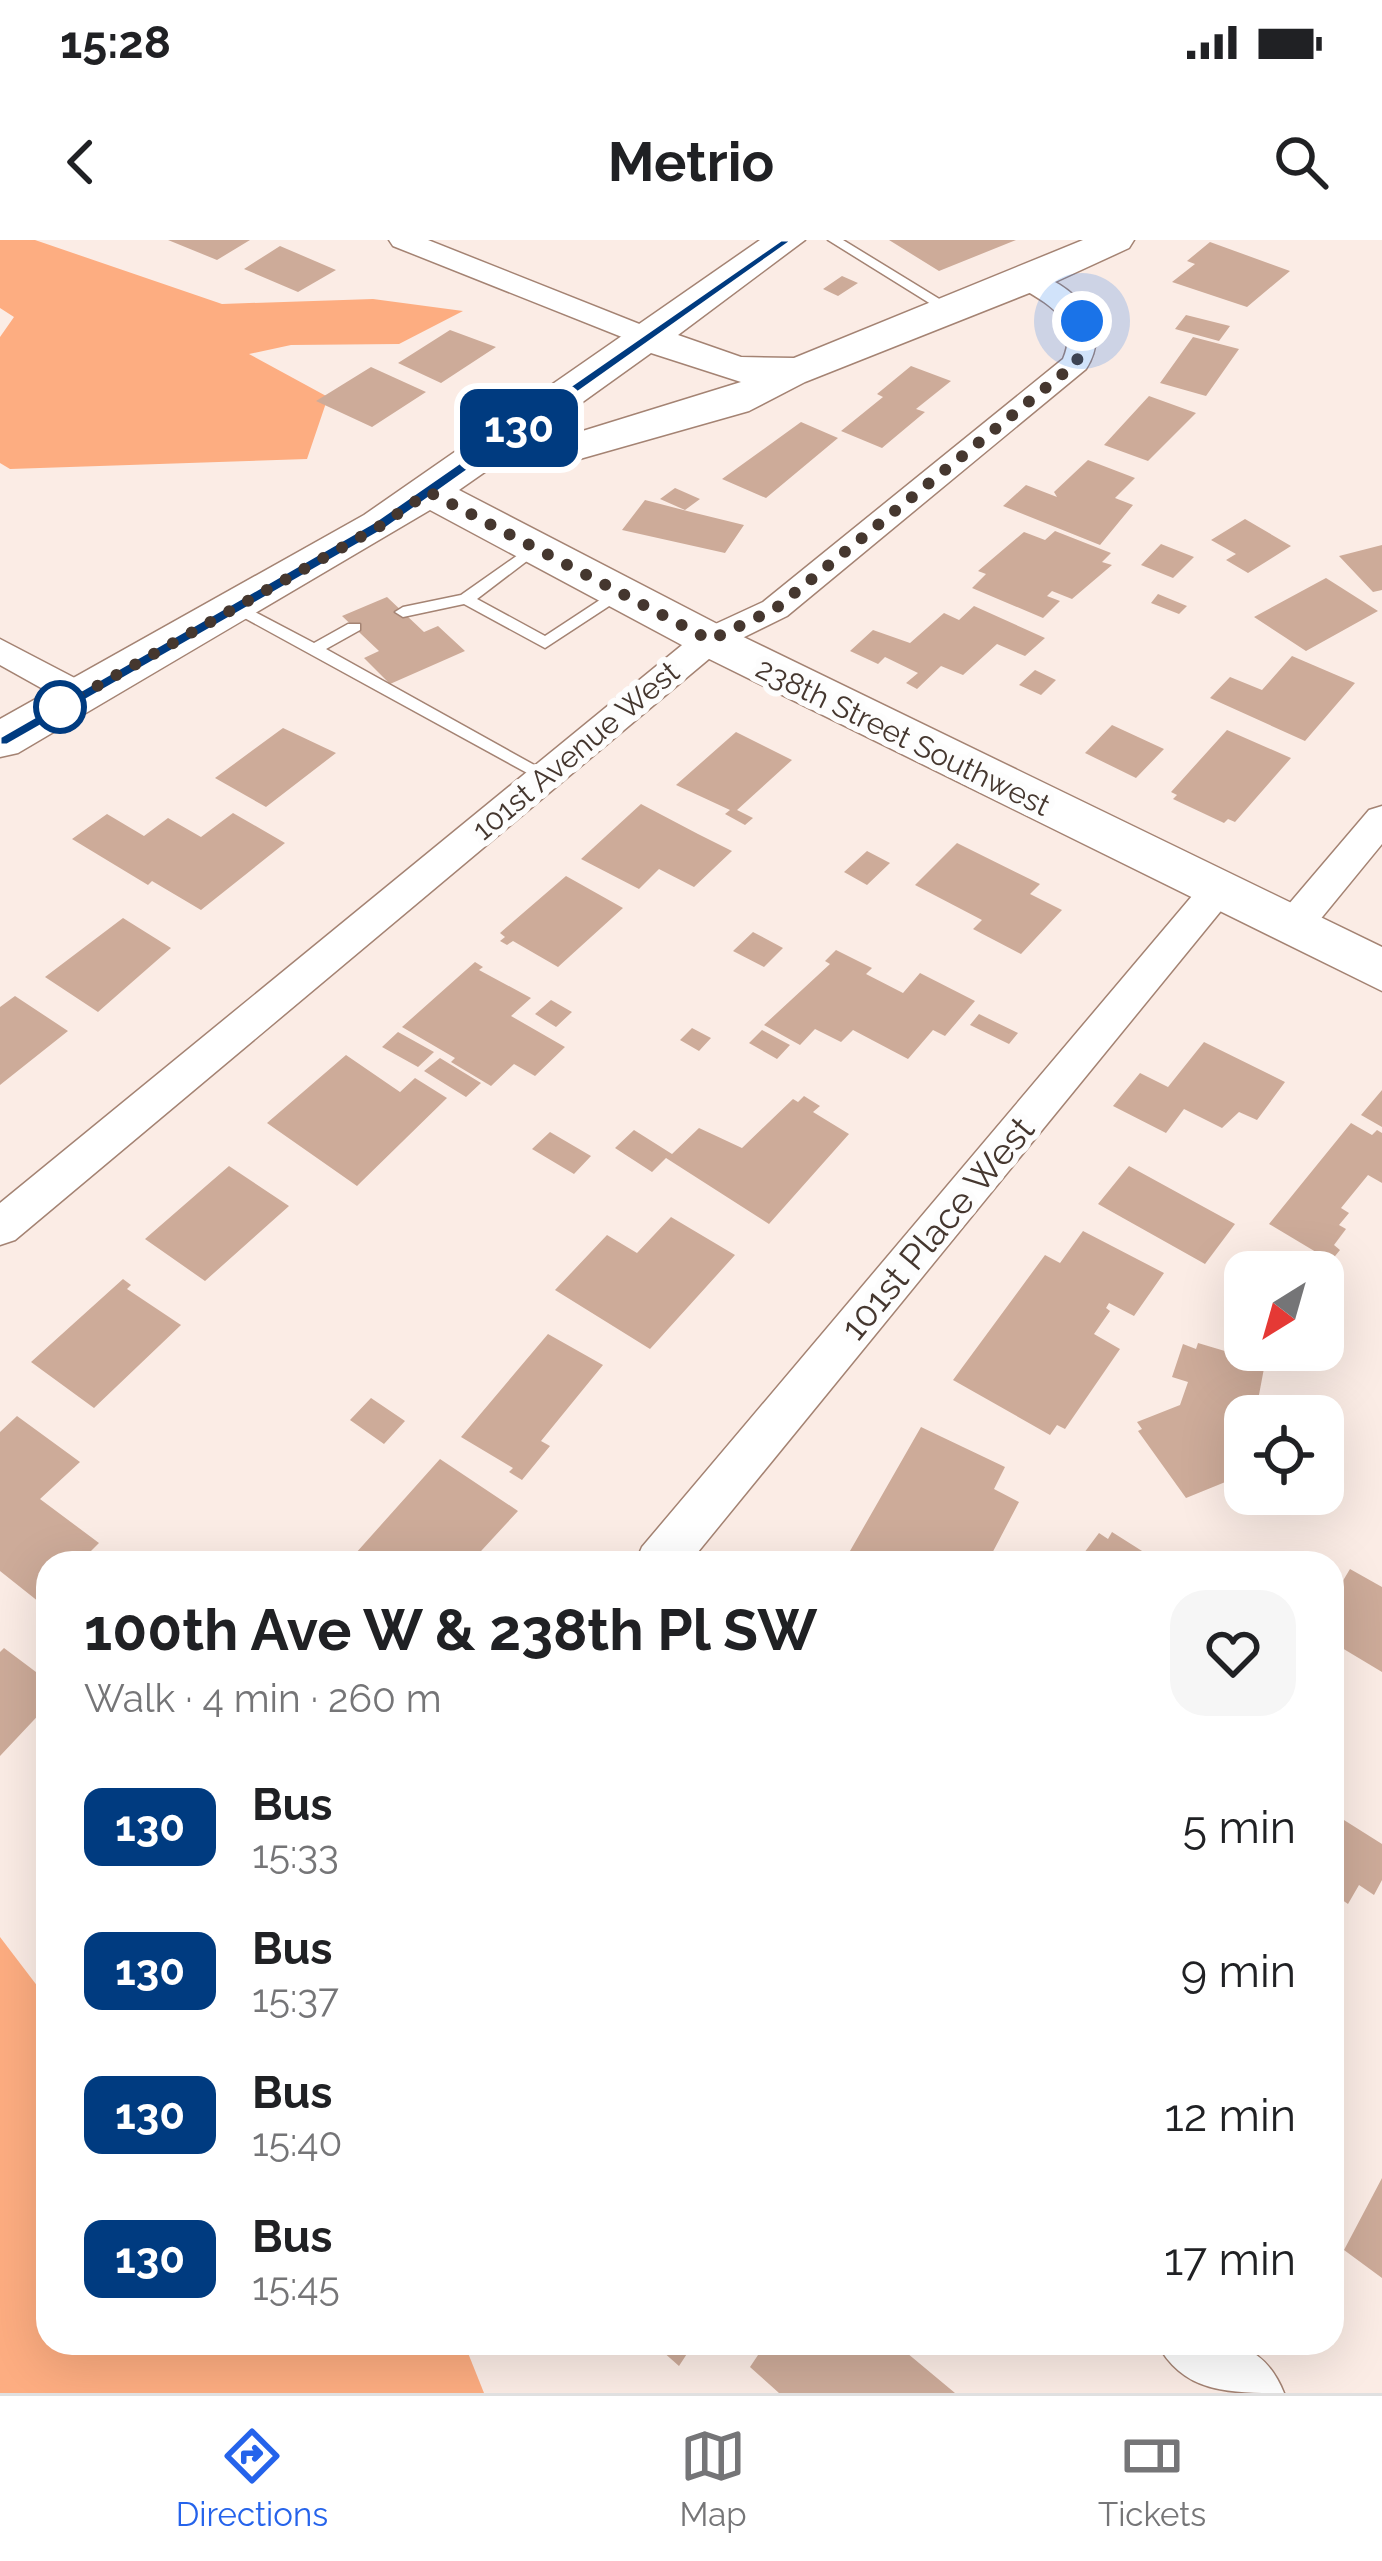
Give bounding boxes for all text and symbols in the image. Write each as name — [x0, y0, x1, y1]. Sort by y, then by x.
text: 15:28 — [60, 16, 171, 69]
icon: back — [48, 129, 114, 195]
icon: search — [1268, 129, 1334, 195]
text: Metrio — [608, 130, 774, 194]
your location — [1052, 291, 1112, 351]
line badge: 130 — [450, 389, 588, 467]
text: 130 — [484, 403, 554, 452]
street label: 238th Street Southwest — [751, 650, 1056, 823]
street label: 101st Avenue West — [465, 654, 686, 847]
unlabelled marker — [35, 682, 85, 732]
street label: 101st Place West — [832, 1108, 1042, 1348]
north arrow — [1224, 1251, 1344, 1371]
map controls — [1224, 1251, 1344, 1515]
button: locate — [1224, 1395, 1344, 1515]
button: heart — [1170, 1590, 1296, 1716]
text: 100th Ave W & 238th Pl SW — [84, 1596, 817, 1663]
text: Walk · 4 min · 260 m — [84, 1675, 442, 1721]
text: Bus — [252, 1778, 333, 1831]
text: 5 min — [1183, 1801, 1296, 1854]
text: 130 — [115, 1802, 185, 1851]
text: 15:33 — [252, 1831, 339, 1877]
text: Bus — [252, 1922, 333, 1975]
text: 9 min — [1181, 1945, 1296, 1998]
text: 130 — [115, 1946, 185, 1995]
text: 15:37 — [252, 1975, 339, 2021]
text: Bus — [252, 2066, 333, 2119]
text: 12 min — [1164, 2089, 1296, 2142]
text: 130 — [115, 2090, 185, 2139]
text: 15:40 — [252, 2119, 342, 2165]
text: Bus — [252, 2210, 333, 2263]
text: 17 min — [1164, 2233, 1296, 2286]
text: 130 — [115, 2234, 185, 2283]
text: 15:45 — [252, 2263, 340, 2309]
tab: Directions — [176, 2423, 328, 2534]
tab: Map — [680, 2423, 747, 2534]
tab: Tickets — [1098, 2423, 1206, 2534]

